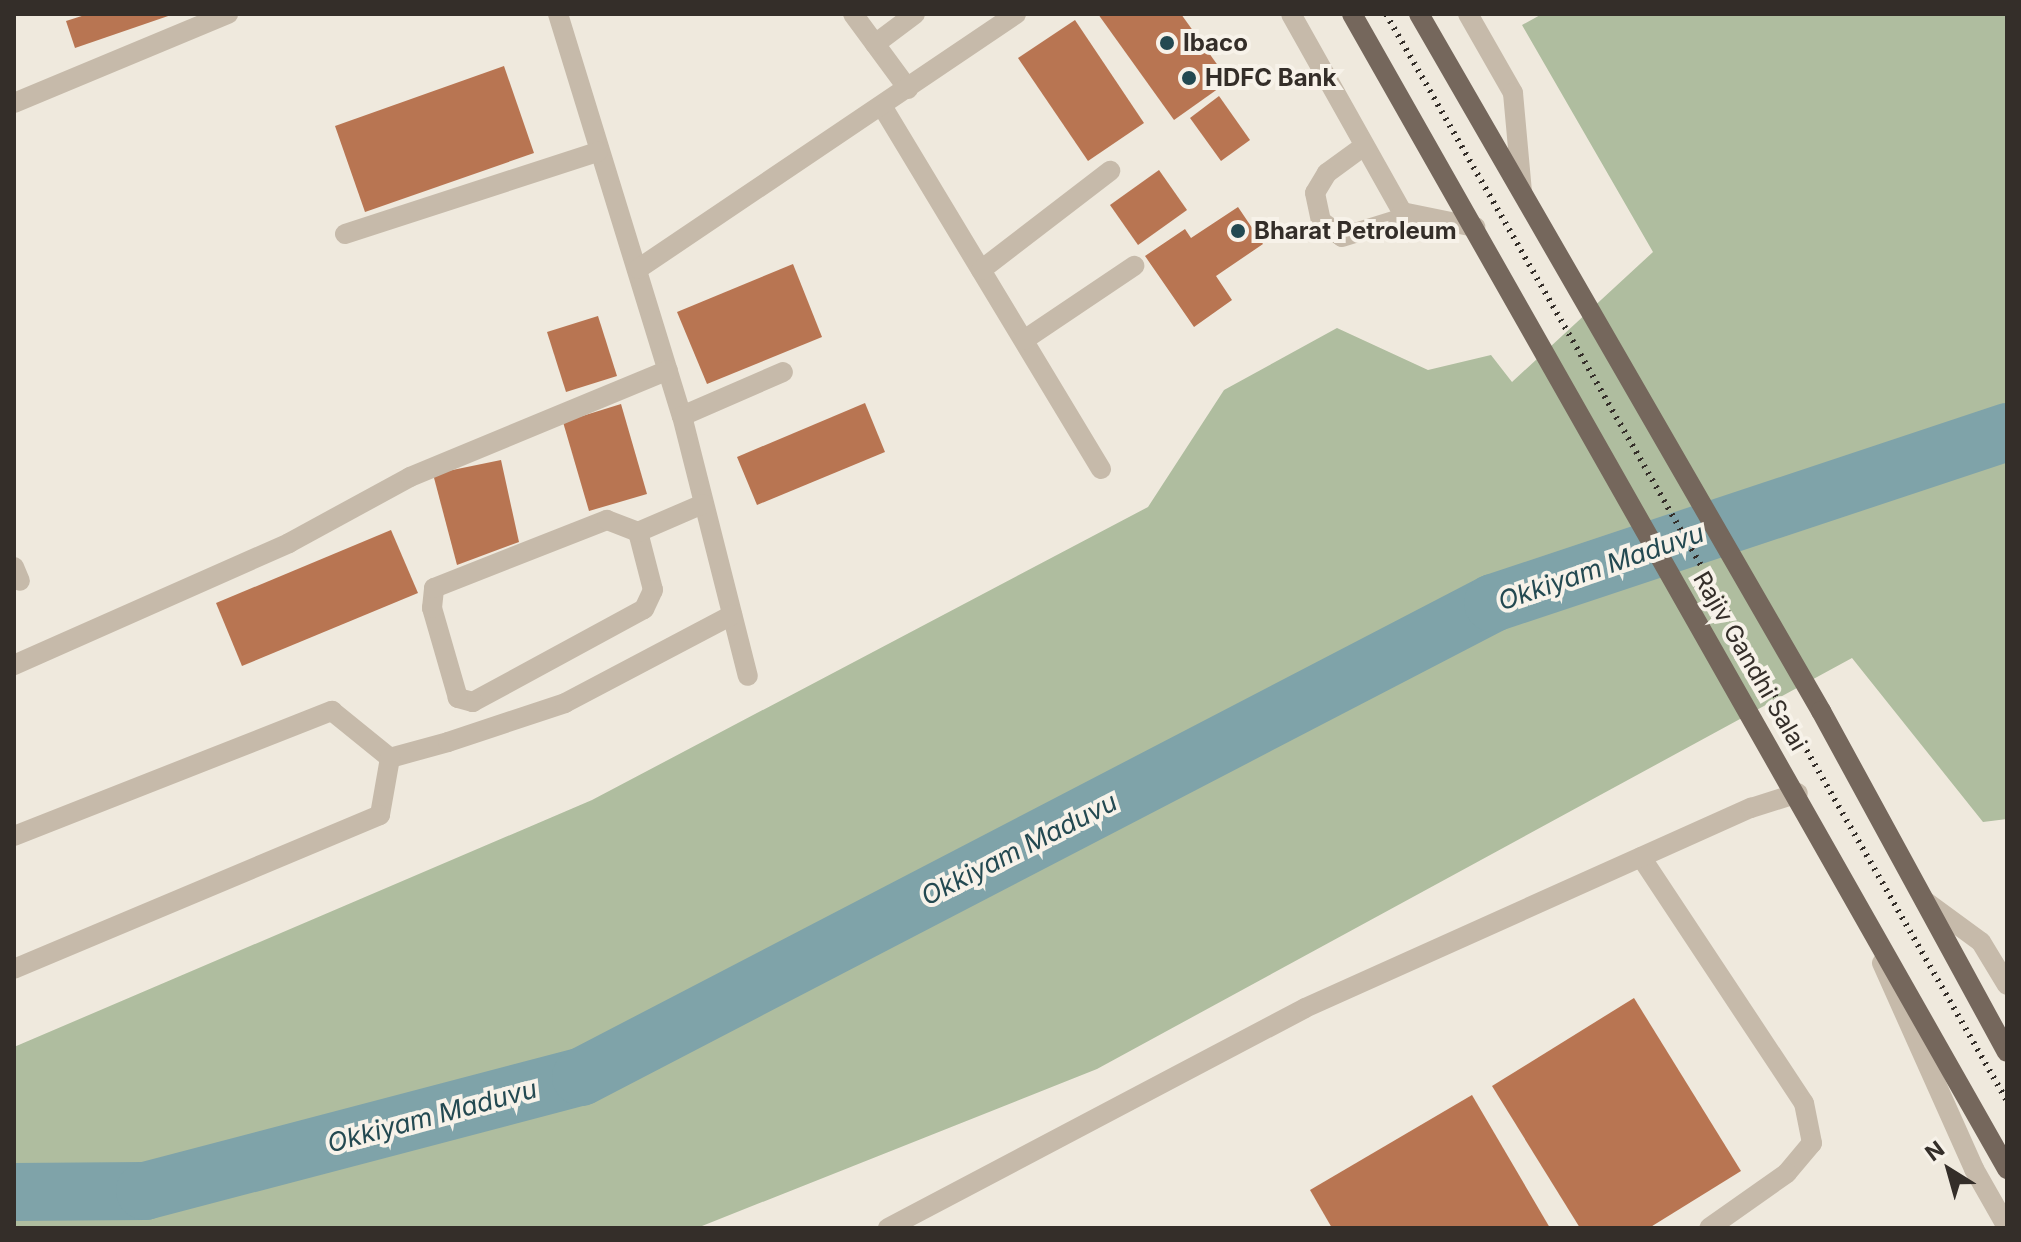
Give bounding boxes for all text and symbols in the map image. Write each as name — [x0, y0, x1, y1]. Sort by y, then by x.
place label: Ibaco — [1183, 29, 1248, 57]
marker: Ibaco — [1158, 34, 1176, 52]
place label: HDFC Bank — [1205, 64, 1336, 92]
marker: HDFC Bank — [1180, 69, 1198, 87]
place label: Bharat Petroleum — [1254, 217, 1457, 245]
marker: Bharat Petroleum — [1229, 222, 1247, 240]
water label: Okkiyam Maduvu — [1494, 517, 1708, 617]
street label: Rajiv Gandhi Salai — [1687, 566, 1813, 756]
water label: Okkiyam Maduvu — [916, 786, 1122, 912]
water label: Okkiyam Maduvu — [324, 1073, 540, 1159]
north arrow — [1909, 1130, 1989, 1210]
text: N — [1920, 1135, 1949, 1166]

